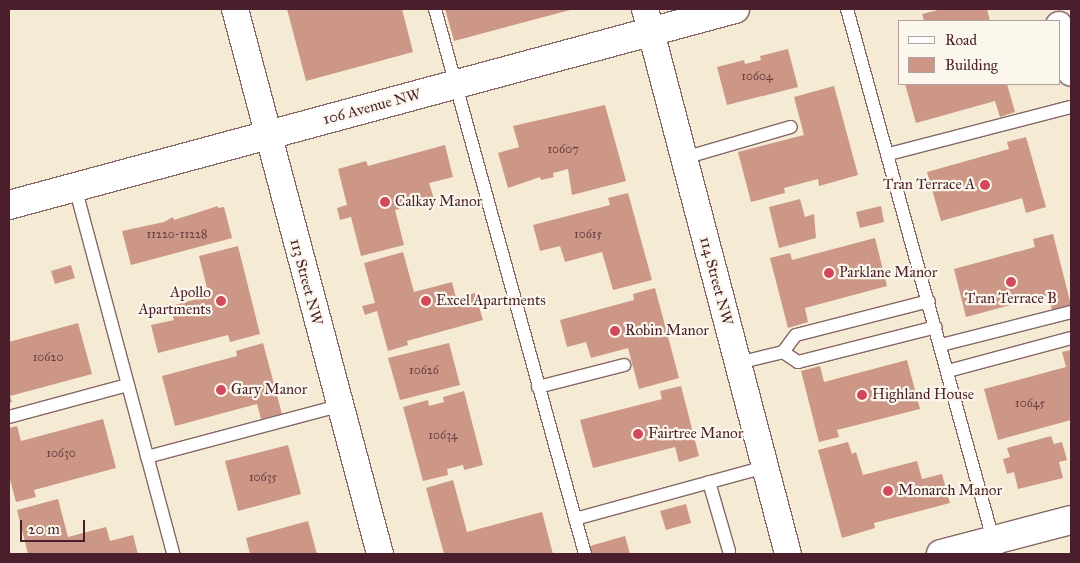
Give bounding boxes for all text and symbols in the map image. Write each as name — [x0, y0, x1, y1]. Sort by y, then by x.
legend — [898, 20, 1060, 85]
text: Road — [945, 31, 977, 49]
text: Building — [945, 56, 998, 74]
house number: 10604 — [741, 70, 773, 84]
street label: 106 Avenue NW — [321, 85, 423, 129]
house number: 10607 — [547, 143, 579, 157]
place label: Tran Terrace A — [883, 176, 975, 194]
marker: Tran Terrace A — [979, 179, 991, 191]
place label: Calkay Manor — [395, 193, 482, 211]
marker: Calkay Manor — [379, 196, 391, 208]
house number: 11220-11228 — [147, 228, 207, 242]
house number: 10615 — [574, 228, 602, 242]
street label: 114 Street NW — [696, 235, 736, 327]
street label: 113 Street NW — [286, 237, 326, 327]
place label: Parklane Manor — [839, 264, 937, 282]
marker: Parklane Manor — [823, 267, 835, 279]
marker: Tran Terrace B — [1005, 276, 1017, 288]
place label: Apollo Apartments — [138, 283, 211, 318]
place label: Tran Terrace B — [965, 290, 1057, 308]
place label: Excel Apartments — [436, 292, 546, 310]
marker: Apollo Apartments — [215, 295, 227, 307]
marker: Excel Apartments — [420, 295, 432, 307]
place label: Robin Manor — [625, 322, 709, 340]
marker: Robin Manor — [609, 325, 621, 337]
house number: 10620 — [33, 351, 63, 365]
house number: 10626 — [409, 364, 439, 378]
place label: Gary Manor — [231, 381, 307, 399]
marker: Gary Manor — [215, 384, 227, 396]
place label: Highland House — [872, 386, 974, 404]
marker: Highland House — [856, 389, 868, 401]
house number: 10645 — [1015, 397, 1045, 411]
place label: Fairtree Manor — [648, 425, 743, 443]
marker: Fairtree Manor — [632, 428, 644, 440]
house number: 10634 — [428, 429, 458, 443]
house number: 10630 — [46, 447, 76, 461]
house number: 10635 — [249, 471, 277, 485]
place label: Monarch Manor — [898, 482, 1002, 500]
marker: Monarch Manor — [882, 485, 894, 497]
scale bar — [22, 510, 88, 542]
text: 20 m — [28, 520, 60, 538]

